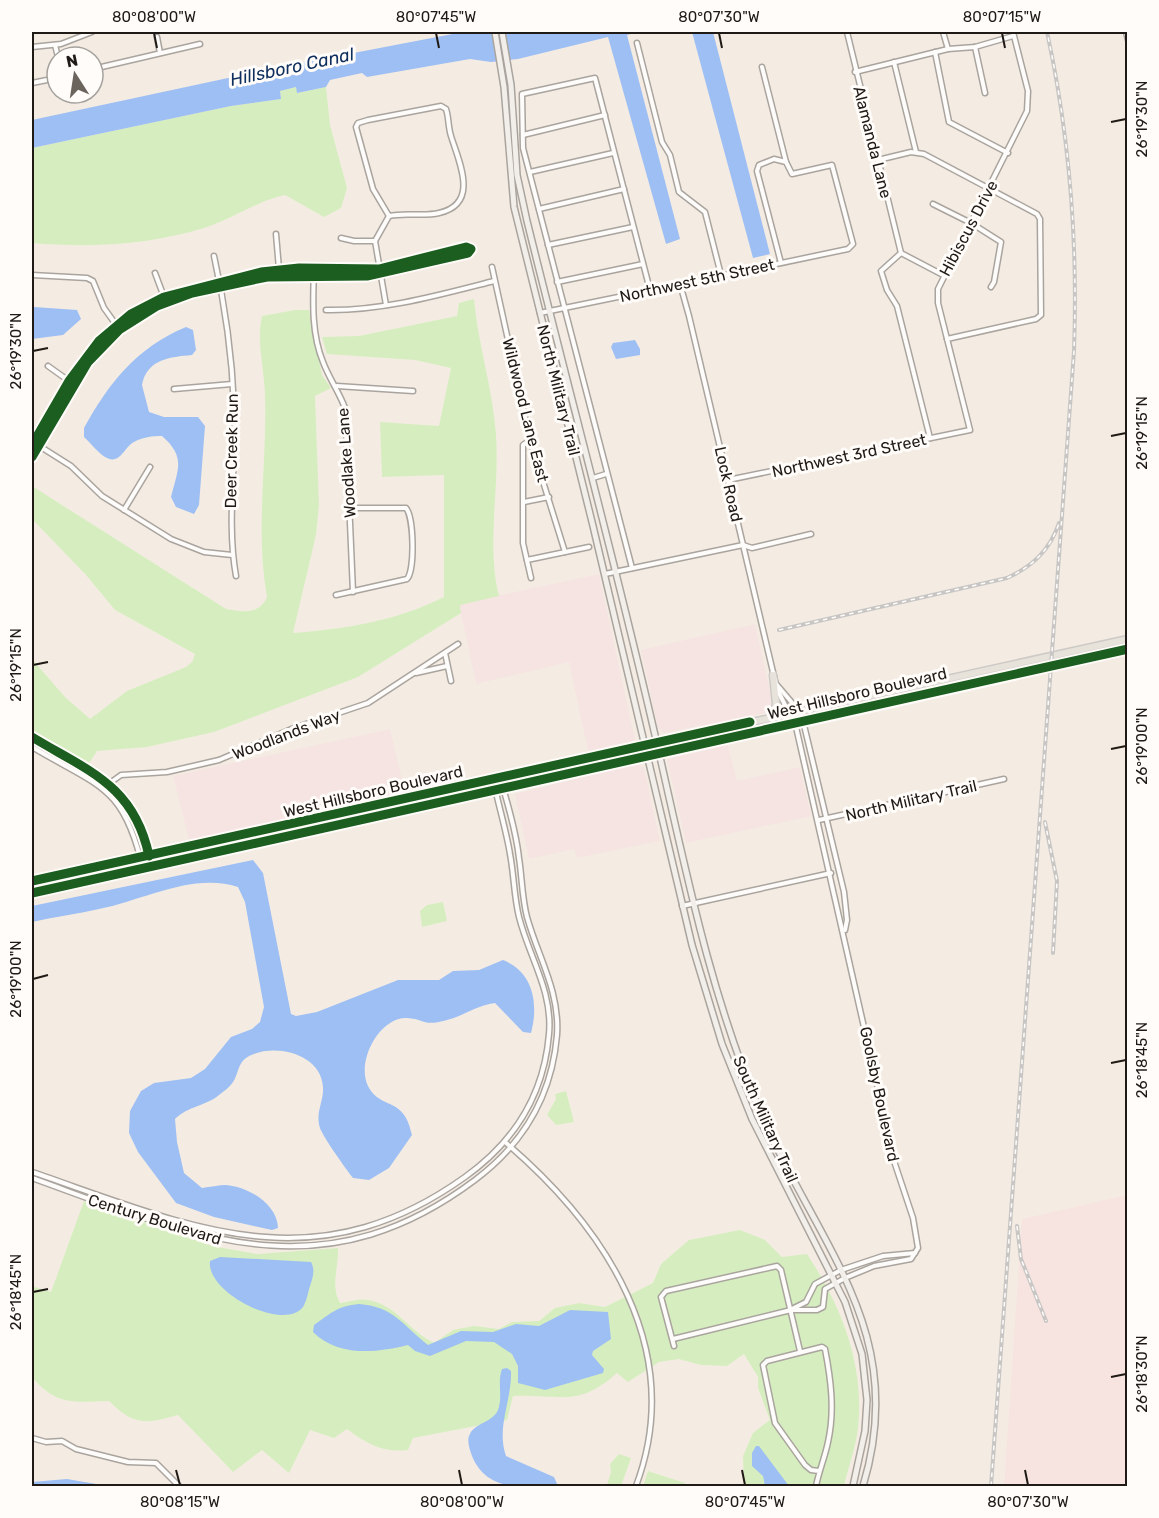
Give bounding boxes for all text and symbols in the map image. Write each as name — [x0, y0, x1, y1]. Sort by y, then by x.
text: 80°08'00"W — [112, 8, 196, 26]
text: 80°07'45"W — [396, 8, 476, 26]
text: 80°07'30"W — [678, 8, 760, 26]
text: 80°07'15"W — [963, 8, 1041, 26]
water label: Hillsboro Canal — [228, 43, 357, 91]
north arrow — [45, 45, 105, 105]
text: N — [64, 50, 80, 71]
text: 26°19'30"N — [1133, 81, 1151, 157]
street label: Alamanda Lane — [849, 84, 896, 200]
street label: Hibiscus Drive — [935, 177, 1002, 279]
street label: Northwest 5th Street — [618, 255, 776, 306]
text: 26°19'30"N — [7, 313, 25, 389]
street label: North Military Trail — [533, 323, 584, 458]
street label: Wildwood Lane East — [498, 336, 553, 484]
street label: Deer Creek Run — [221, 393, 242, 509]
text: 26°19'15"N — [1133, 396, 1151, 470]
street label: Woodlake Lane — [333, 407, 360, 519]
street label: Northwest 3rd Street — [770, 430, 928, 481]
street label: Lock Road — [711, 445, 746, 524]
text: 26°19'15"N — [7, 628, 25, 702]
street label: West Hillsboro Boulevard — [766, 664, 949, 723]
street label: Woodlands Way — [230, 705, 343, 764]
text: 26°19'00"N — [1133, 707, 1151, 785]
street label: West Hillsboro Boulevard — [282, 762, 465, 821]
street label: North Military Trail — [844, 776, 979, 825]
text: 26°19'00"N — [7, 940, 25, 1018]
text: 26°18'45"N — [1133, 1022, 1151, 1098]
street label: Goolsby Boulevard — [856, 1025, 903, 1163]
street label: South Military Trail — [729, 1053, 802, 1185]
street label: Century Boulevard — [86, 1190, 224, 1249]
text: 26°18'45"N — [7, 1254, 25, 1330]
text: 26°18'30"N — [1133, 1335, 1151, 1413]
text: 80°08'15"W — [140, 1493, 220, 1511]
text: 80°08'00"W — [420, 1493, 504, 1511]
text: 80°07'45"W — [705, 1493, 785, 1511]
text: 80°07'30"W — [987, 1493, 1069, 1511]

